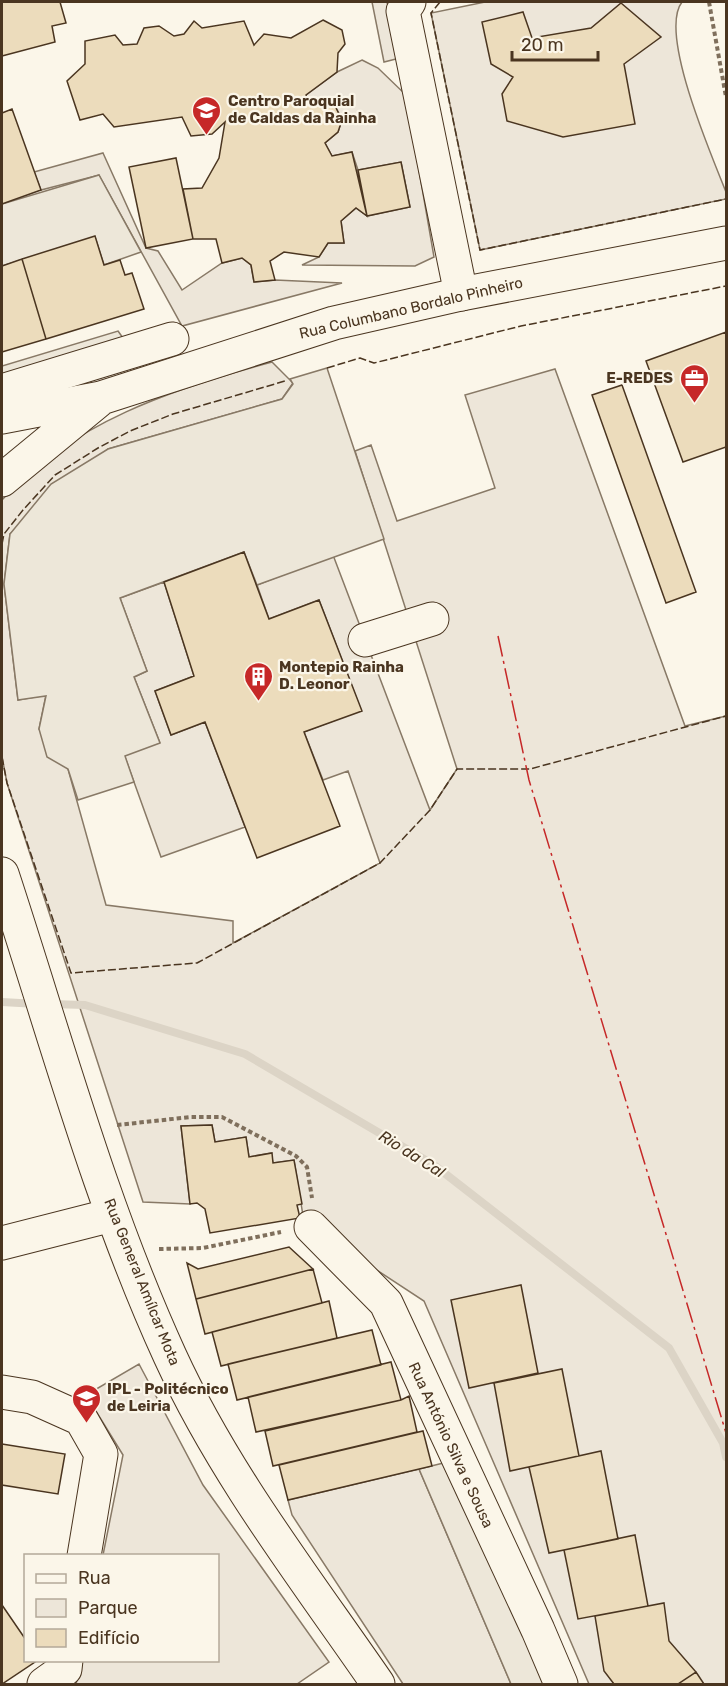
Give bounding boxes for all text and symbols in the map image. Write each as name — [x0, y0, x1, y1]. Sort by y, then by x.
scale bar — [512, 24, 598, 62]
text: 20 m — [521, 34, 563, 56]
place label: Centro Paroquial de Caldas da Rainha — [228, 92, 376, 127]
school or university icon: Centro Paroquial de Caldas da Rainha — [191, 94, 223, 136]
street label: Rua Columbano Bordalo Pinheiro — [297, 273, 525, 343]
office icon: E-REDES — [678, 362, 710, 404]
place label: E-REDES — [606, 369, 673, 387]
place label: Montepio Rainha D. Leonor — [279, 658, 404, 693]
building icon: Montepio Rainha D. Leonor — [242, 660, 274, 702]
water label: Rio da Cal — [375, 1126, 449, 1182]
street label: Rua General Amílcar Mota — [100, 1196, 184, 1368]
street label: Rua António Silva e Sousa — [405, 1359, 497, 1531]
place label: IPL - Politécnico de Leiria — [107, 1380, 229, 1415]
school or university icon: IPL - Politécnico de Leiria — [70, 1382, 102, 1424]
legend — [24, 1554, 219, 1662]
text: Rua — [78, 1567, 111, 1589]
text: Parque — [78, 1597, 138, 1619]
text: Edifício — [78, 1627, 140, 1649]

